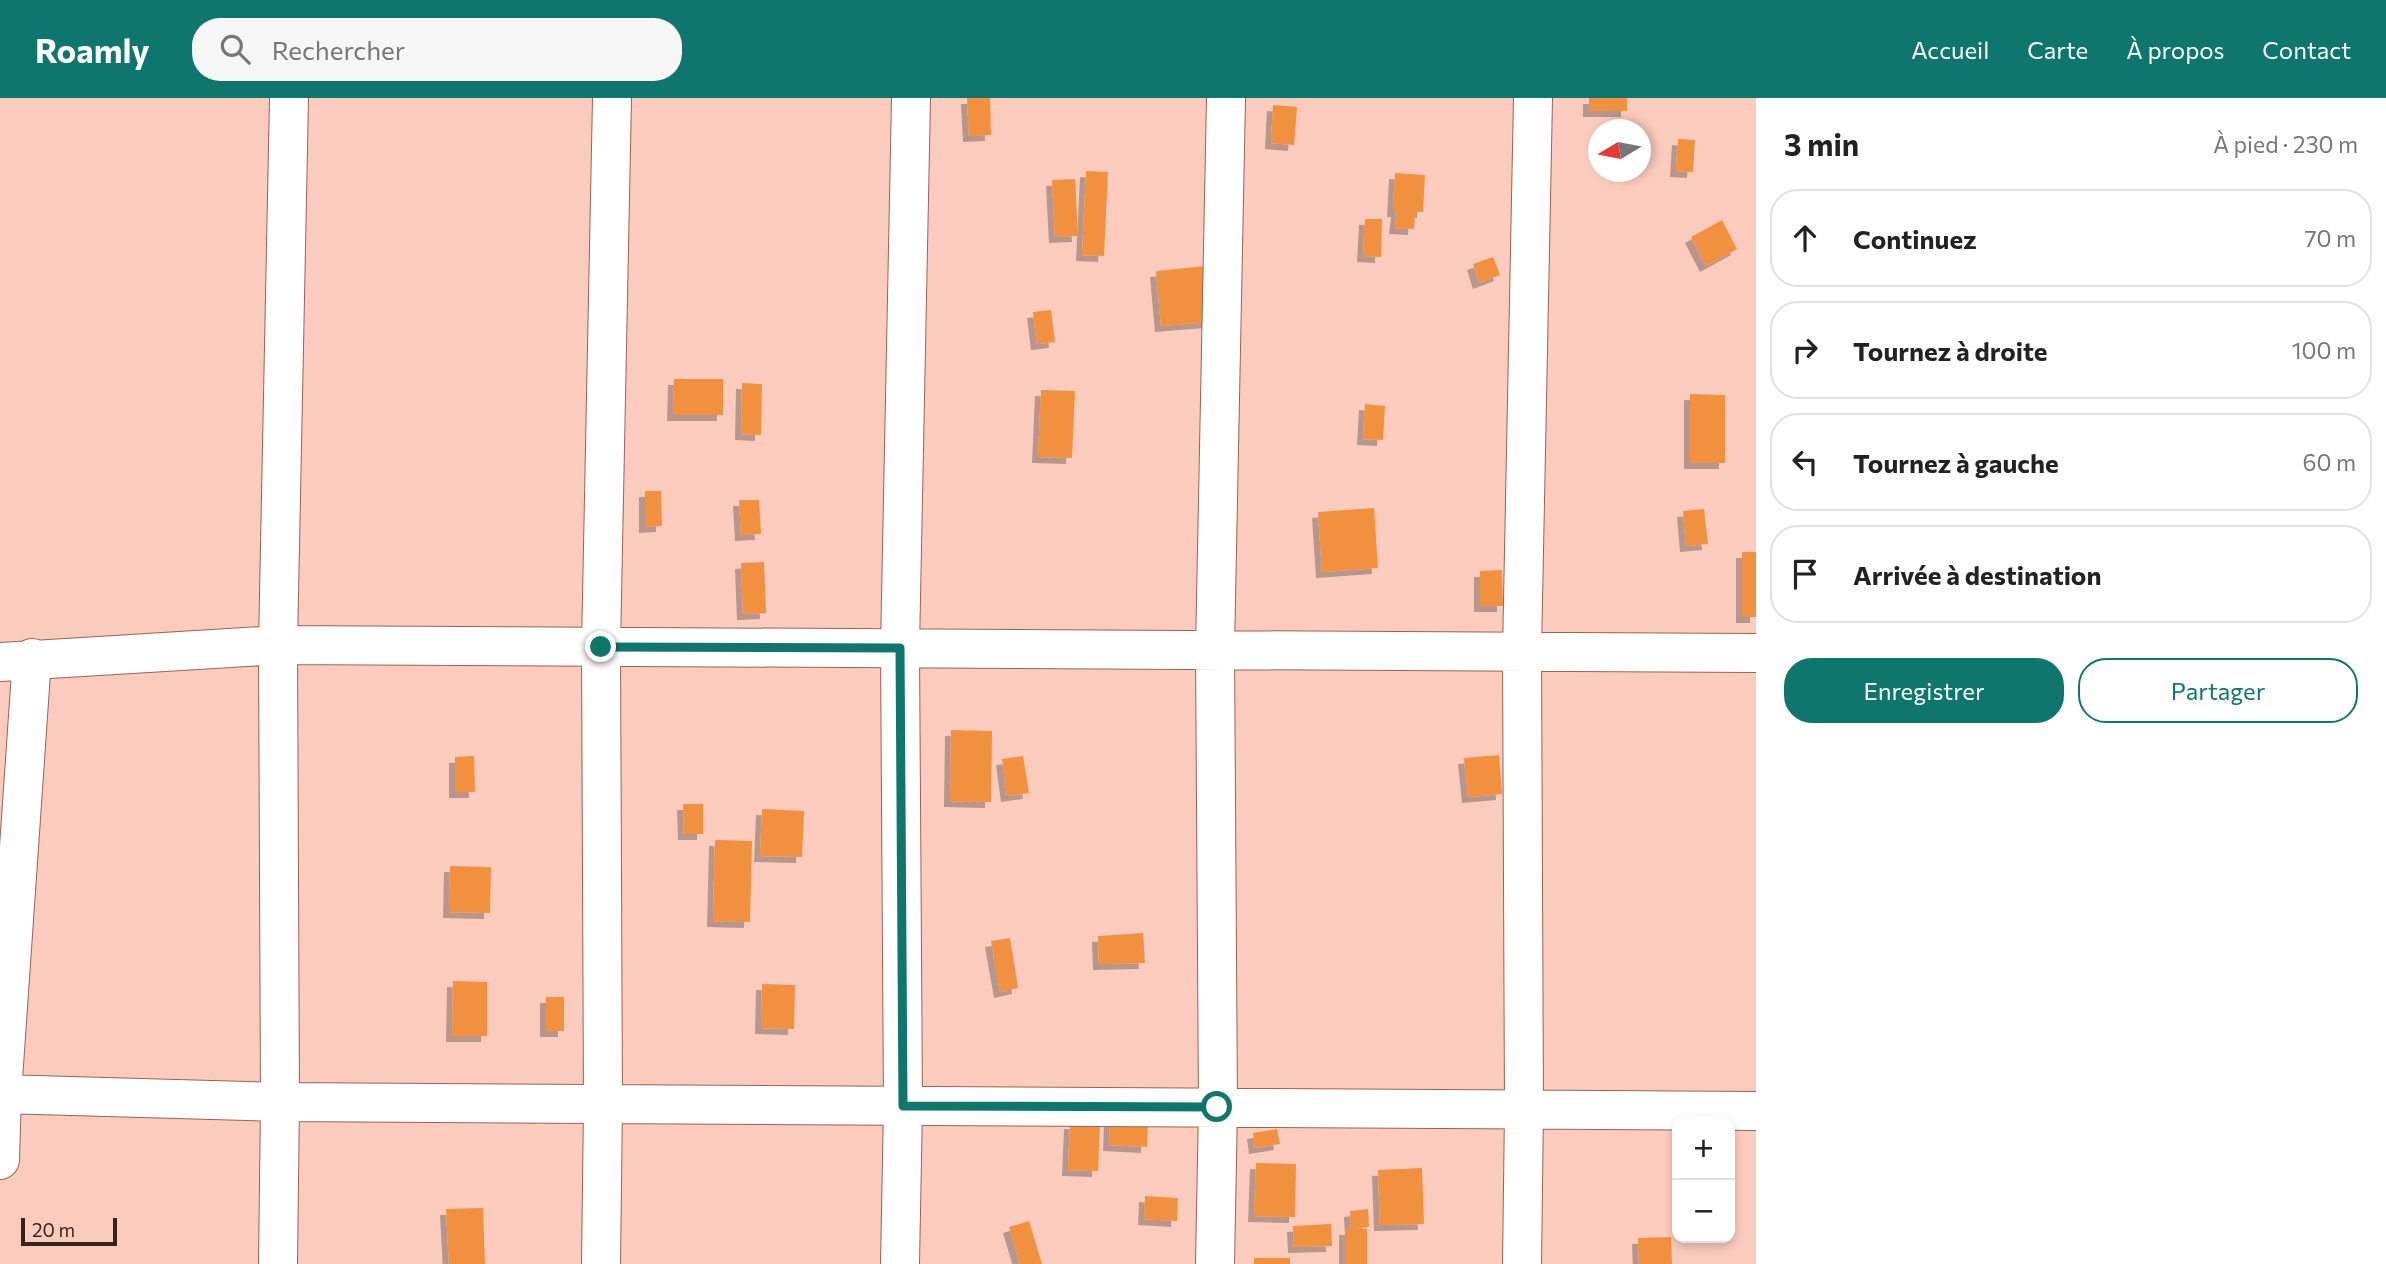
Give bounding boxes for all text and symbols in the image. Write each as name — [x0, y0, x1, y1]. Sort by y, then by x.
search box — [192, 18, 682, 81]
text: Roamly — [35, 29, 150, 70]
icon: search — [216, 30, 254, 68]
text: Rechercher — [272, 34, 405, 65]
text: Accueil — [1911, 35, 1989, 64]
text: Carte — [2027, 35, 2088, 64]
text: À propos — [2126, 35, 2224, 64]
text: Contact — [2262, 35, 2351, 64]
north arrow — [1588, 119, 1651, 182]
text: 3 min — [1784, 125, 1859, 162]
text: À pied · 230 m — [2213, 130, 2358, 158]
icon: ahead — [1786, 219, 1824, 257]
text: Continuez — [1853, 223, 1977, 254]
text: 70 m — [2304, 224, 2356, 252]
icon: right — [1786, 331, 1824, 369]
text: Tournez à droite — [1853, 335, 2048, 366]
text: 100 m — [2292, 336, 2356, 364]
icon: left — [1786, 443, 1824, 481]
text: Tournez à gauche — [1853, 447, 2059, 478]
text: 60 m — [2303, 448, 2356, 476]
icon: arrive — [1786, 555, 1824, 593]
text: Arrivée à destination — [1853, 559, 2101, 590]
route end — [585, 631, 616, 662]
button: Enregistrer — [1784, 658, 2064, 723]
button: Partager — [2078, 658, 2358, 723]
route start — [1201, 1091, 1232, 1122]
map controls — [1672, 1117, 1735, 1243]
button: + — [1672, 1117, 1735, 1180]
button: − — [1672, 1180, 1735, 1243]
scale bar — [21, 1215, 117, 1247]
text: 20 m — [32, 1218, 75, 1241]

